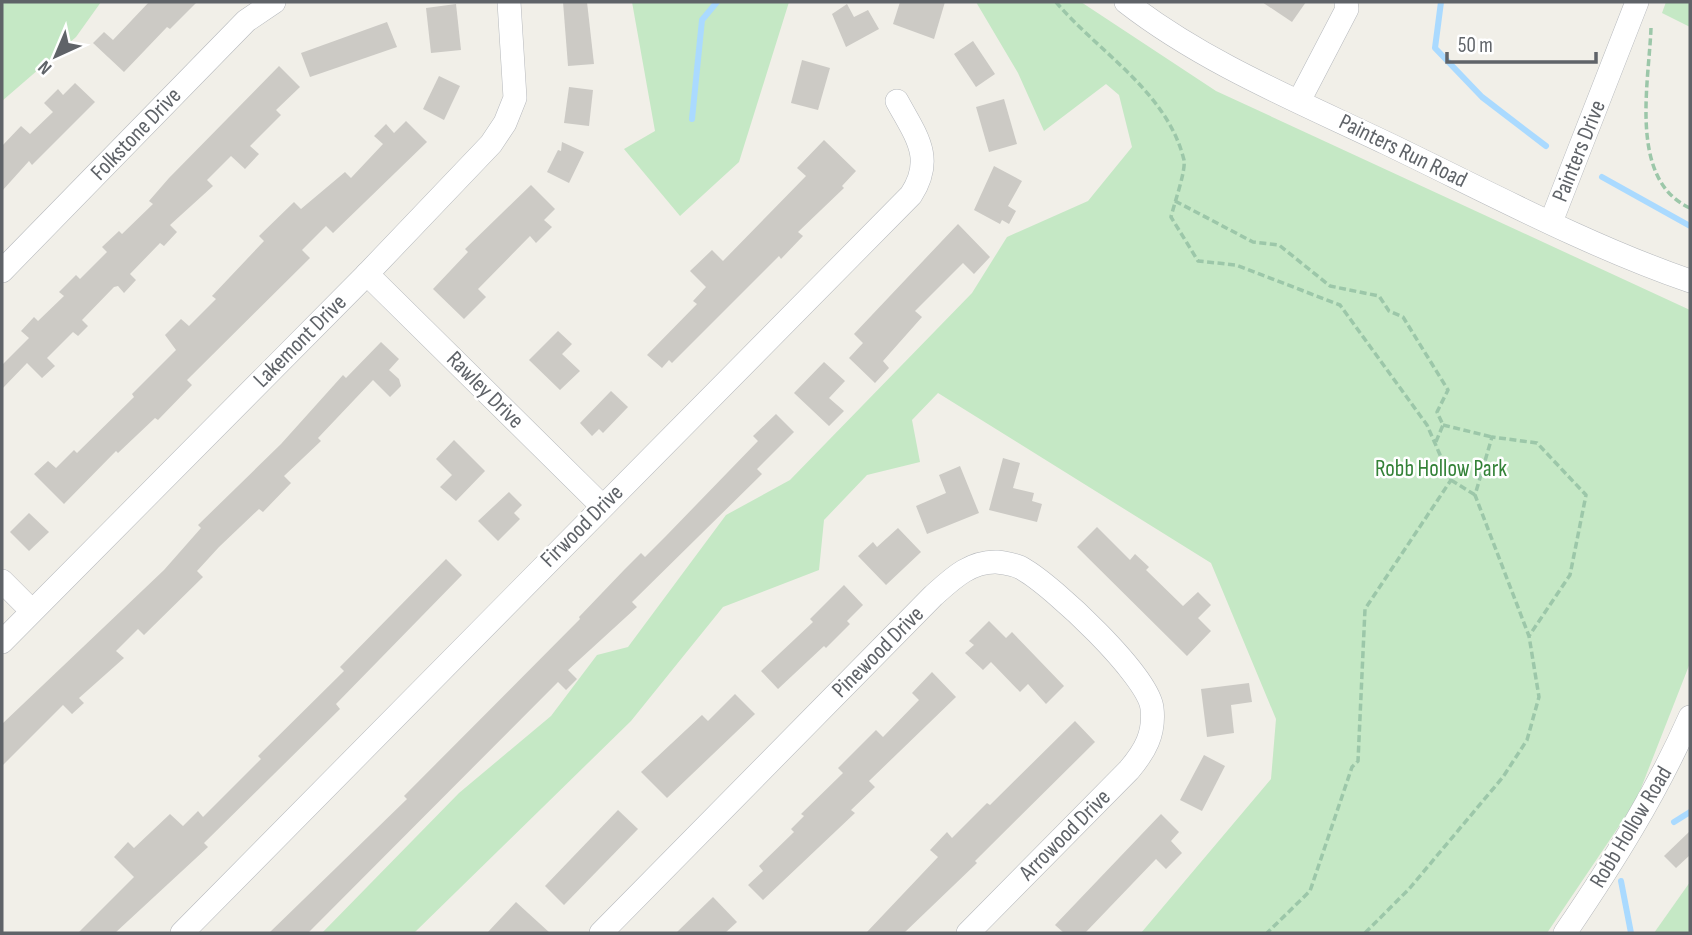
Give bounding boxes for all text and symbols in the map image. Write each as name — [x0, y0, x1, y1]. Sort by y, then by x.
north arrow — [21, 21, 91, 91]
scale bar — [1447, 21, 1596, 65]
text: 50 m — [1458, 33, 1493, 58]
text: N — [34, 55, 57, 79]
street label: Folkstone Drive — [85, 82, 187, 186]
street label: Painters Drive — [1546, 96, 1612, 206]
street label: Painters Run Road — [1334, 108, 1472, 194]
street label: Lakemont Drive — [248, 289, 352, 393]
street label: Rawley Drive — [440, 345, 530, 435]
park label: Robb Hollow Park — [1375, 455, 1507, 483]
street label: Firwood Drive — [535, 479, 629, 573]
street label: Pinewood Drive — [826, 600, 930, 704]
street label: Robb Hollow Road — [1584, 761, 1678, 893]
street label: Arrowood Drive — [1013, 783, 1117, 887]

